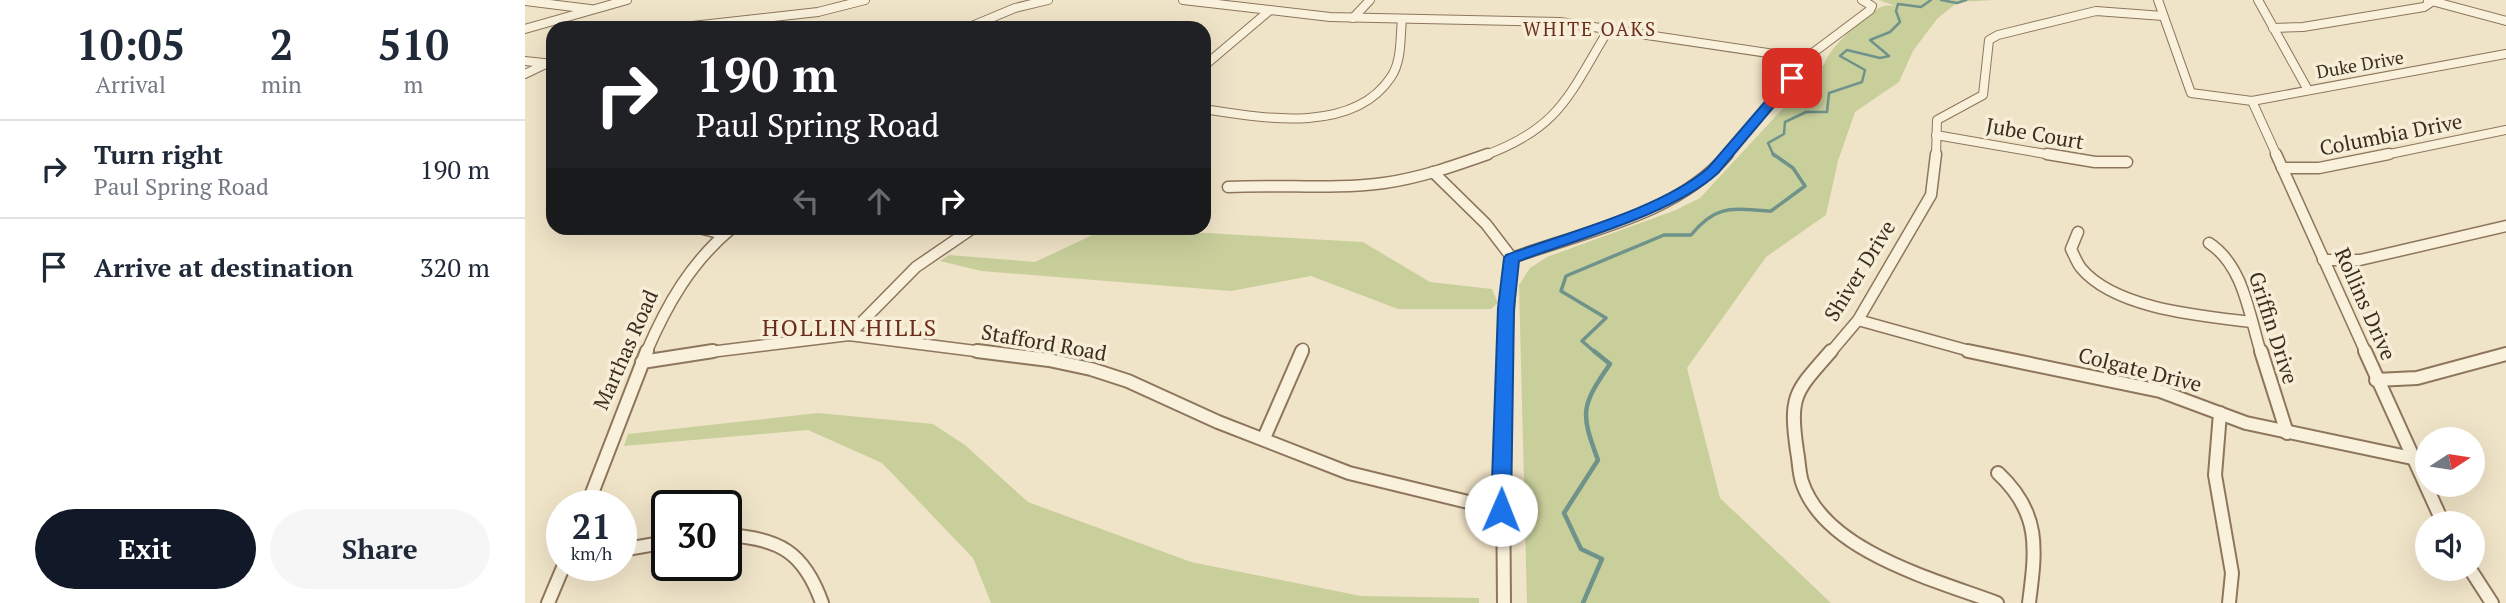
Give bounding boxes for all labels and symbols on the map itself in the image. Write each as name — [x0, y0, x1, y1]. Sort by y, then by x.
district label: WHITE OAKS — [1523, 16, 1657, 41]
street label: Duke Drive — [2314, 45, 2405, 84]
pin — [1762, 48, 1822, 108]
street label: Columbia Drive — [2317, 106, 2465, 162]
street label: Jube Court — [1984, 111, 2086, 155]
street label: Shiver Drive — [1817, 215, 1901, 326]
street label: Rollins Drive — [2329, 243, 2403, 364]
street label: Griffin Drive — [2243, 268, 2305, 387]
street label: Marthas Road — [586, 285, 664, 414]
district label: HOLLIN HILLS — [762, 312, 938, 343]
street label: Stafford Road — [979, 317, 1109, 367]
street label: Colgate Drive — [2076, 340, 2205, 398]
north arrow — [2415, 427, 2485, 497]
position arrow — [1464, 473, 1538, 547]
speed limit sign: 30 — [651, 490, 742, 581]

